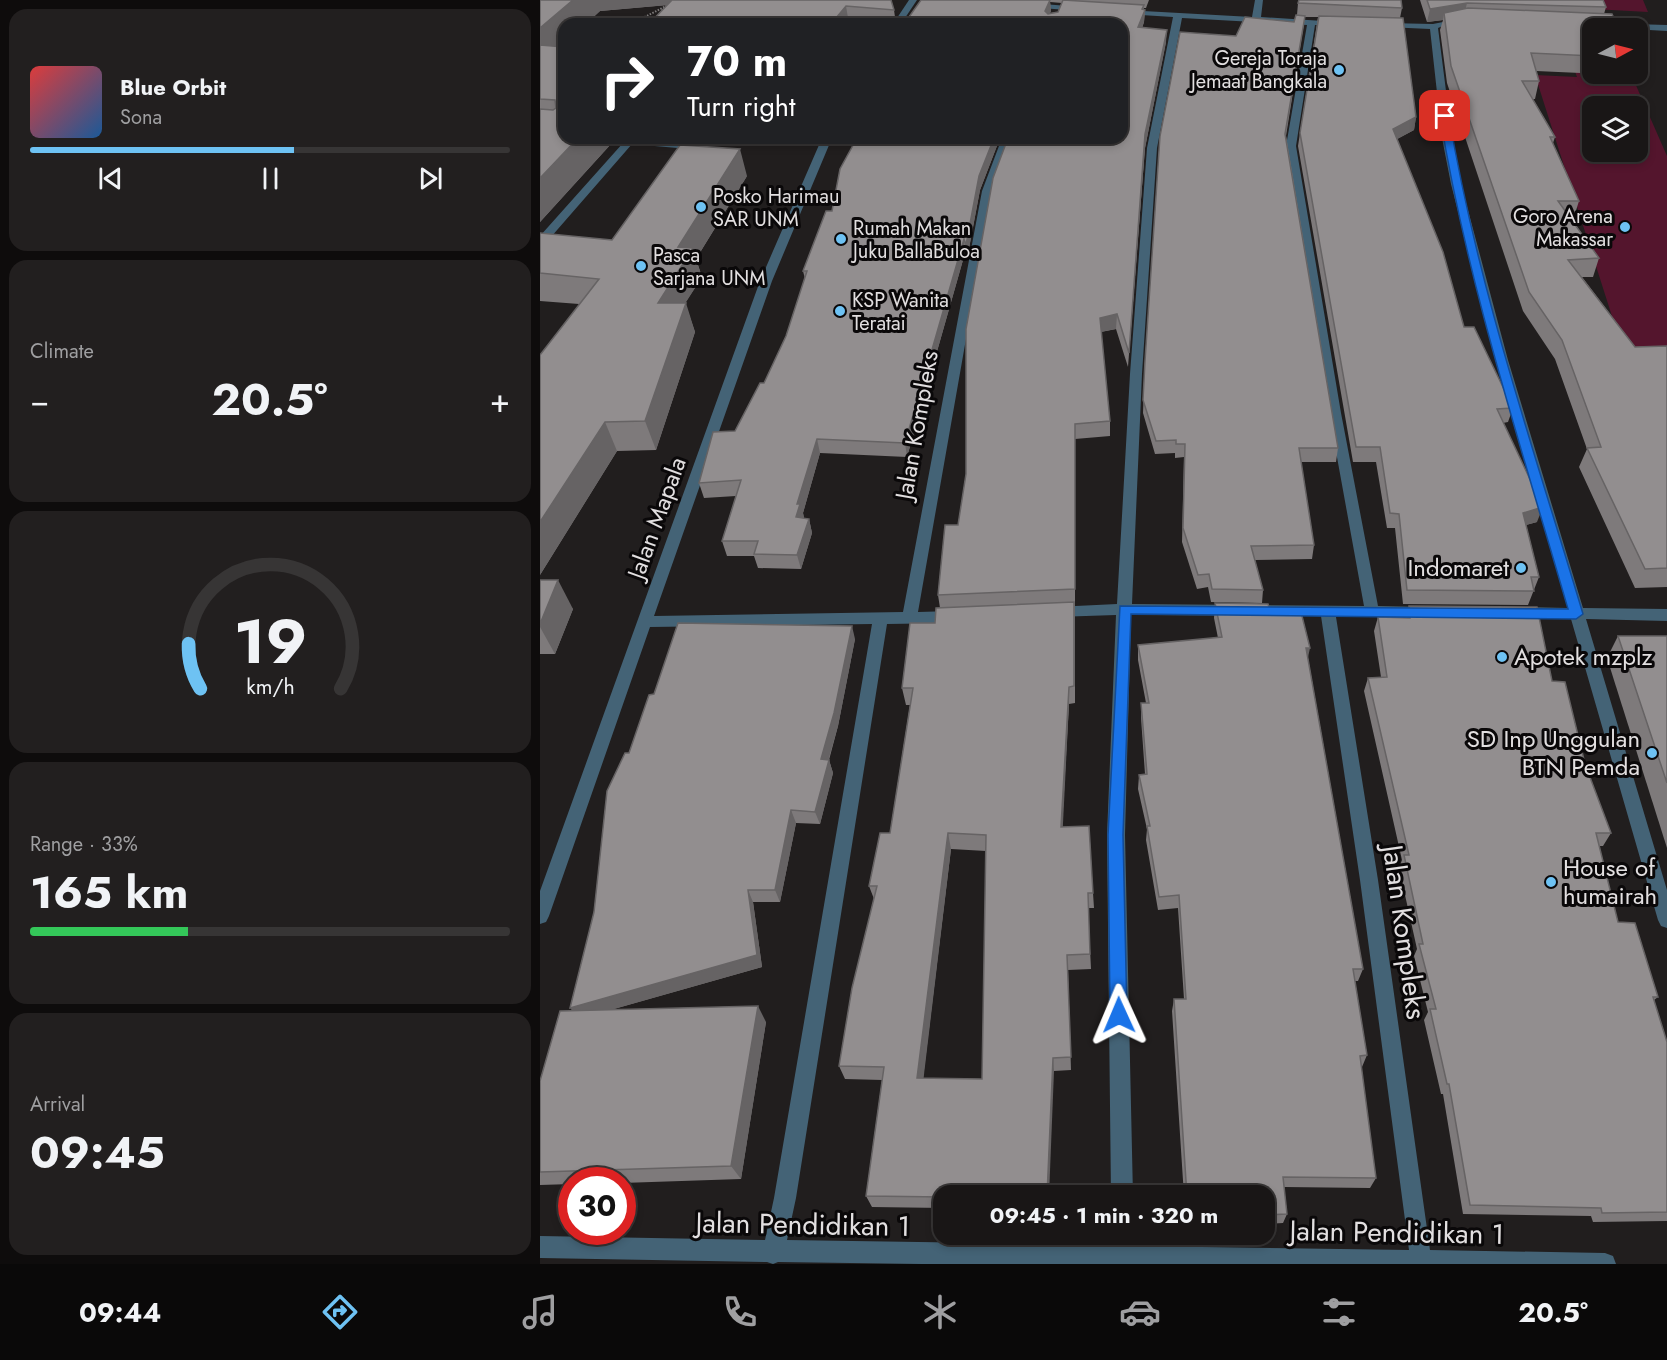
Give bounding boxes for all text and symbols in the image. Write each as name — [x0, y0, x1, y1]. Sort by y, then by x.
north arrow — [1582, 18, 1648, 84]
map controls — [1582, 18, 1648, 162]
text: 70 m — [687, 31, 787, 92]
icon: right — [588, 42, 666, 120]
place label: Gereja Toraja Jemaat Bangkala — [1188, 44, 1327, 96]
marker: Gereja Toraja Jemaat Bangkala — [1332, 63, 1346, 77]
text: Blue Orbit — [120, 71, 226, 103]
text: Turn right — [687, 87, 795, 126]
pin — [1419, 90, 1470, 141]
button: layers — [1582, 96, 1648, 162]
icon: arrive — [1428, 99, 1461, 132]
text: Sona — [120, 103, 162, 132]
icon: previous — [94, 162, 127, 195]
icon: pause — [254, 162, 287, 195]
icon: next — [414, 162, 447, 195]
place label: Posko Harimau SAR UNM — [713, 182, 839, 234]
marker: Posko Harimau SAR UNM — [694, 200, 708, 214]
place label: Goro Arena Makassar — [1513, 202, 1613, 254]
place label: Rumah Makan Juku BallaBuloa — [850, 214, 980, 266]
marker: Goro Arena Makassar — [1618, 220, 1632, 234]
marker: Rumah Makan Juku BallaBuloa — [834, 232, 848, 246]
place label: Pasca Sarjana UNM — [653, 241, 765, 293]
marker: Pasca Sarjana UNM — [634, 259, 648, 273]
place label: KSP Wanita Teratai — [852, 286, 949, 338]
marker: KSP Wanita Teratai — [833, 304, 847, 318]
text: Climate — [30, 337, 94, 366]
street label: Jalan Kompleks — [886, 348, 947, 505]
text: 20.5° — [211, 367, 328, 432]
text: − — [30, 377, 49, 424]
text: + — [490, 377, 510, 424]
street label: Jalan Mapala — [617, 452, 695, 587]
place label: Indomaret — [1407, 550, 1509, 585]
marker: Indomaret — [1514, 561, 1528, 575]
text: 19 — [233, 596, 307, 686]
place label: Apotek mzplz — [1514, 639, 1653, 674]
marker: Apotek mzplz — [1495, 650, 1509, 664]
text: km/h — [246, 671, 294, 702]
place label: SD Inp Unggulan BTN Pemda — [1467, 721, 1640, 784]
marker: SD Inp Unggulan BTN Pemda — [1645, 746, 1659, 760]
text: Range · 33% — [30, 830, 138, 859]
street label: Jalan Kompleks — [1371, 838, 1437, 1022]
place label: House of humairah — [1563, 850, 1657, 913]
text: 165 km — [30, 860, 188, 925]
marker: House of humairah — [1544, 875, 1558, 889]
position arrow — [1087, 983, 1151, 1047]
text: Arrival — [30, 1090, 85, 1119]
text: 09:45 — [30, 1120, 165, 1185]
speed limit sign: 30 — [558, 1167, 636, 1245]
text: 09:45 · 1 min · 320 m — [990, 1199, 1218, 1231]
street label: Jalan Pendidikan 1 — [691, 1202, 911, 1247]
street label: Jalan Pendidikan 1 — [1285, 1210, 1505, 1255]
icon: directions — [319, 1291, 361, 1333]
icon: music — [519, 1291, 561, 1333]
icon: phone — [719, 1291, 761, 1333]
icon: climate — [919, 1291, 961, 1333]
icon: car — [1119, 1291, 1161, 1333]
icon: filters — [1318, 1291, 1360, 1333]
text: 09:44 — [79, 1293, 161, 1332]
text: 20.5° — [1518, 1293, 1588, 1332]

